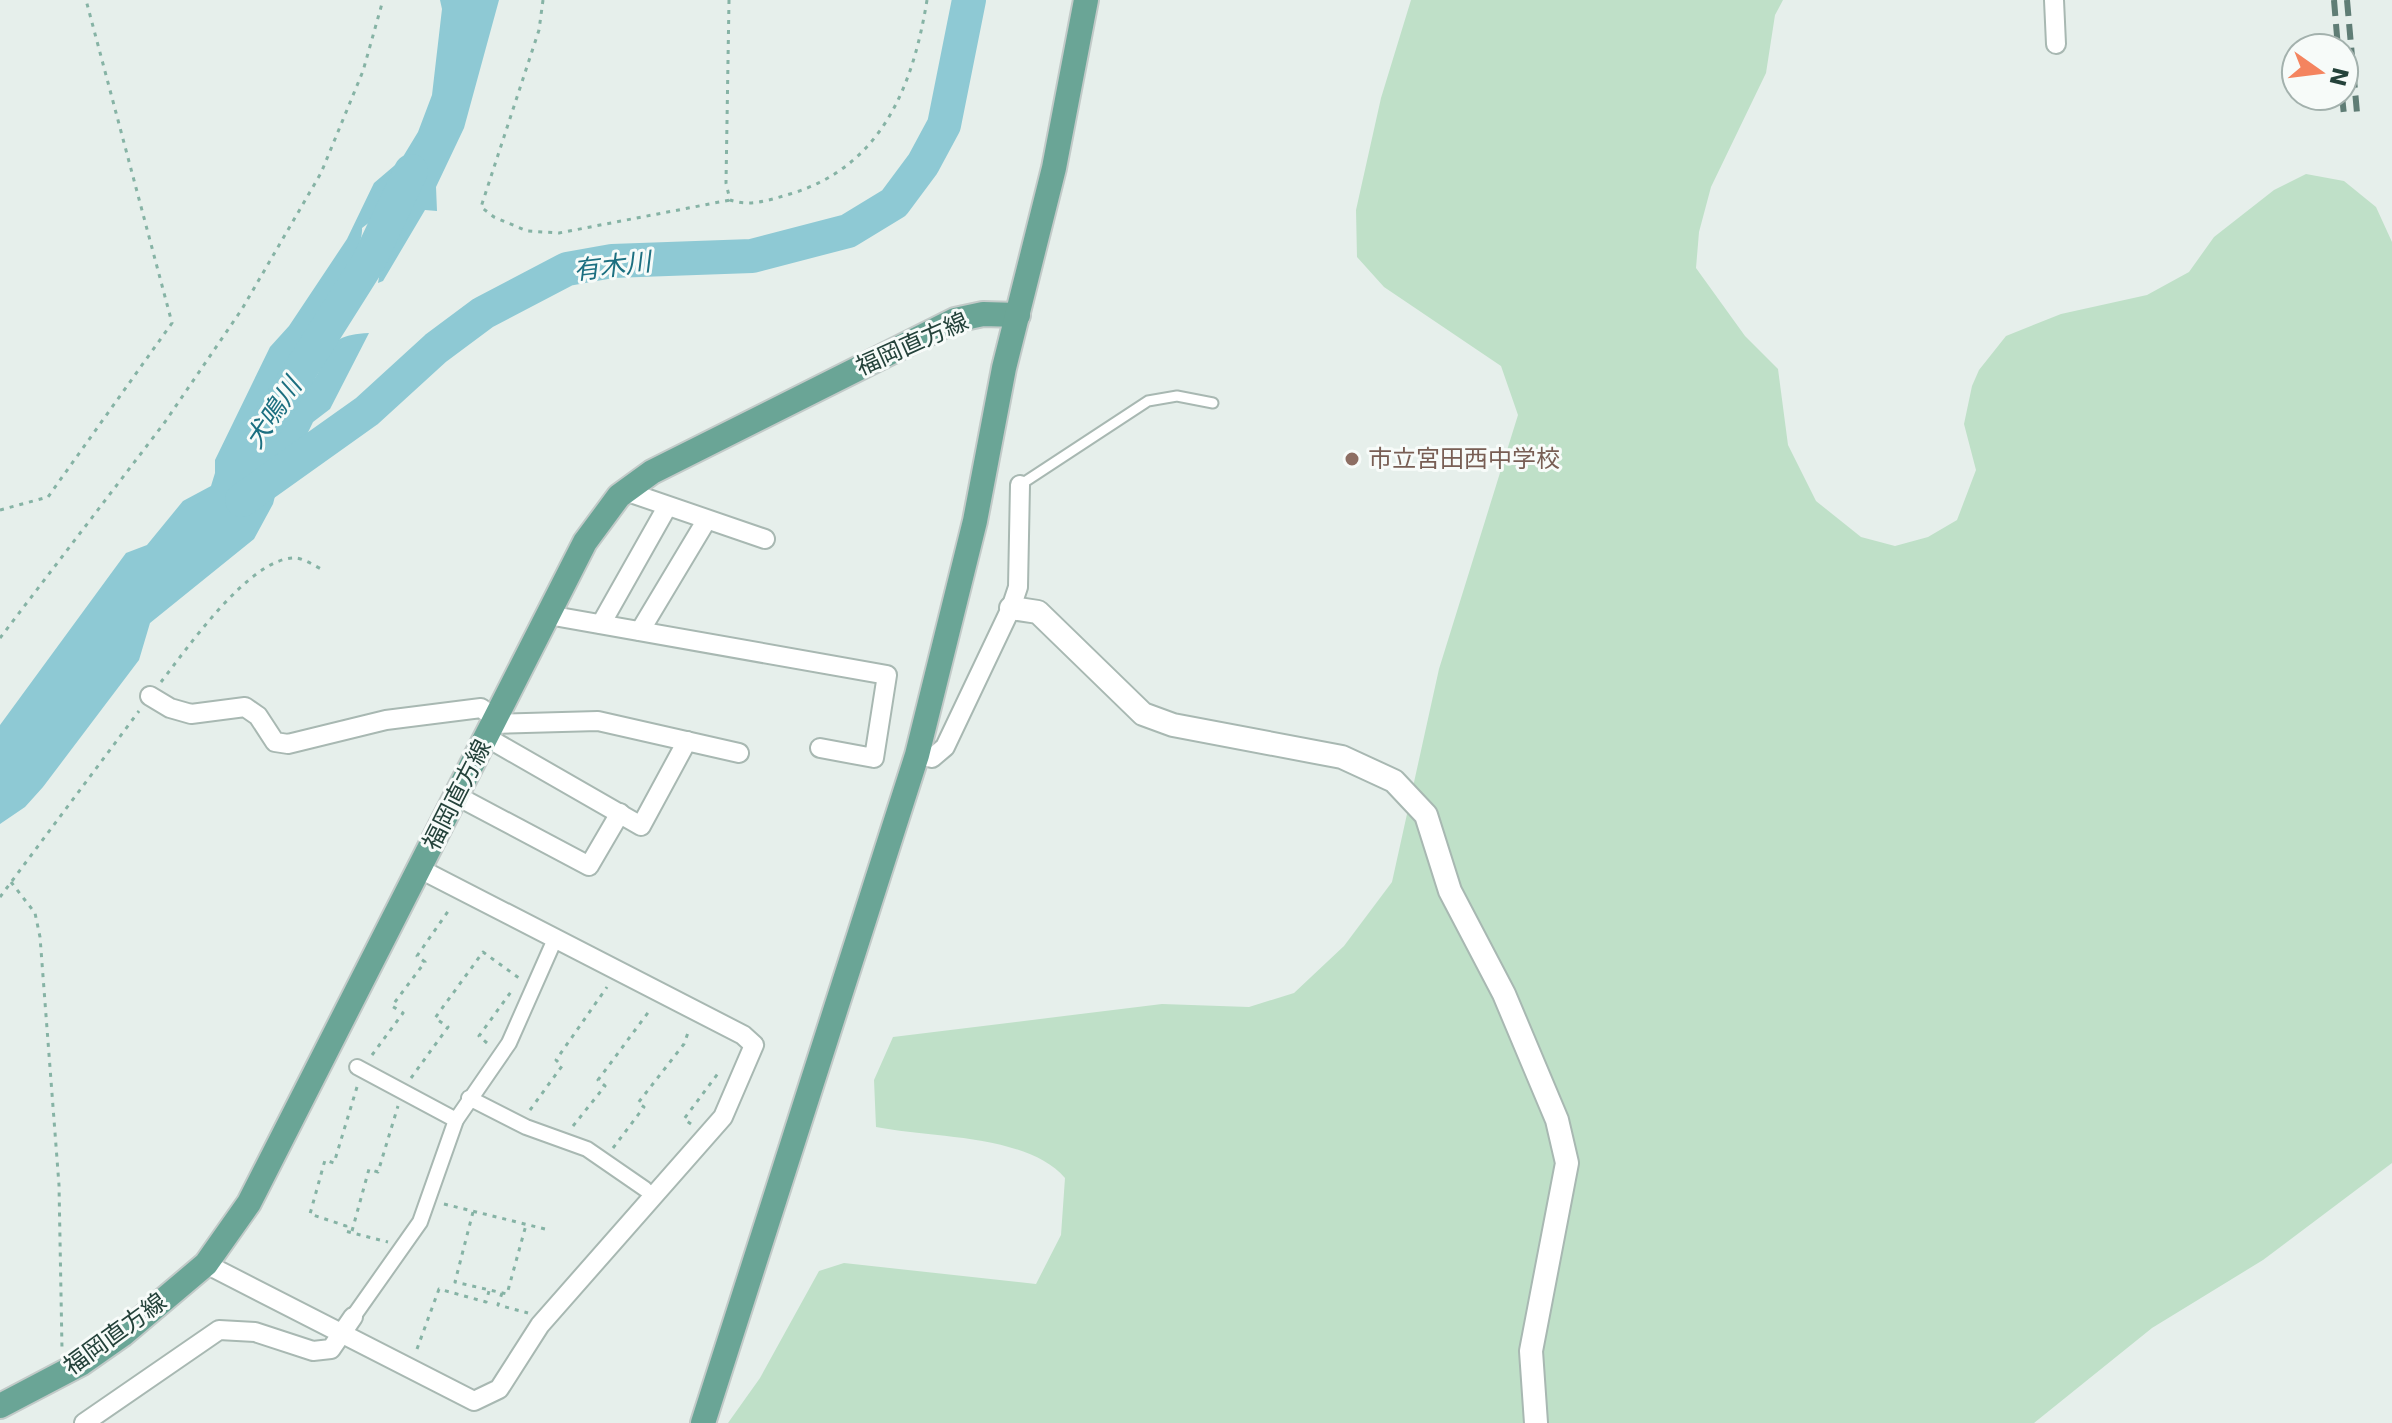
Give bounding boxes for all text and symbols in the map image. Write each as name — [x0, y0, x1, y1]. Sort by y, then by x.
north arrow — [2280, 32, 2360, 112]
text: N — [2325, 65, 2353, 89]
water label: 有木川 — [571, 246, 656, 286]
street label: 福岡直方線 — [851, 307, 973, 381]
water label: 犬鳴川 — [239, 370, 309, 454]
place label: 市立宮田西中学校 — [1368, 445, 1560, 473]
marker: 市立宮田西中学校 — [1343, 450, 1361, 468]
street label: 福岡直方線 — [417, 735, 497, 855]
street label: 福岡直方線 — [58, 1287, 172, 1381]

